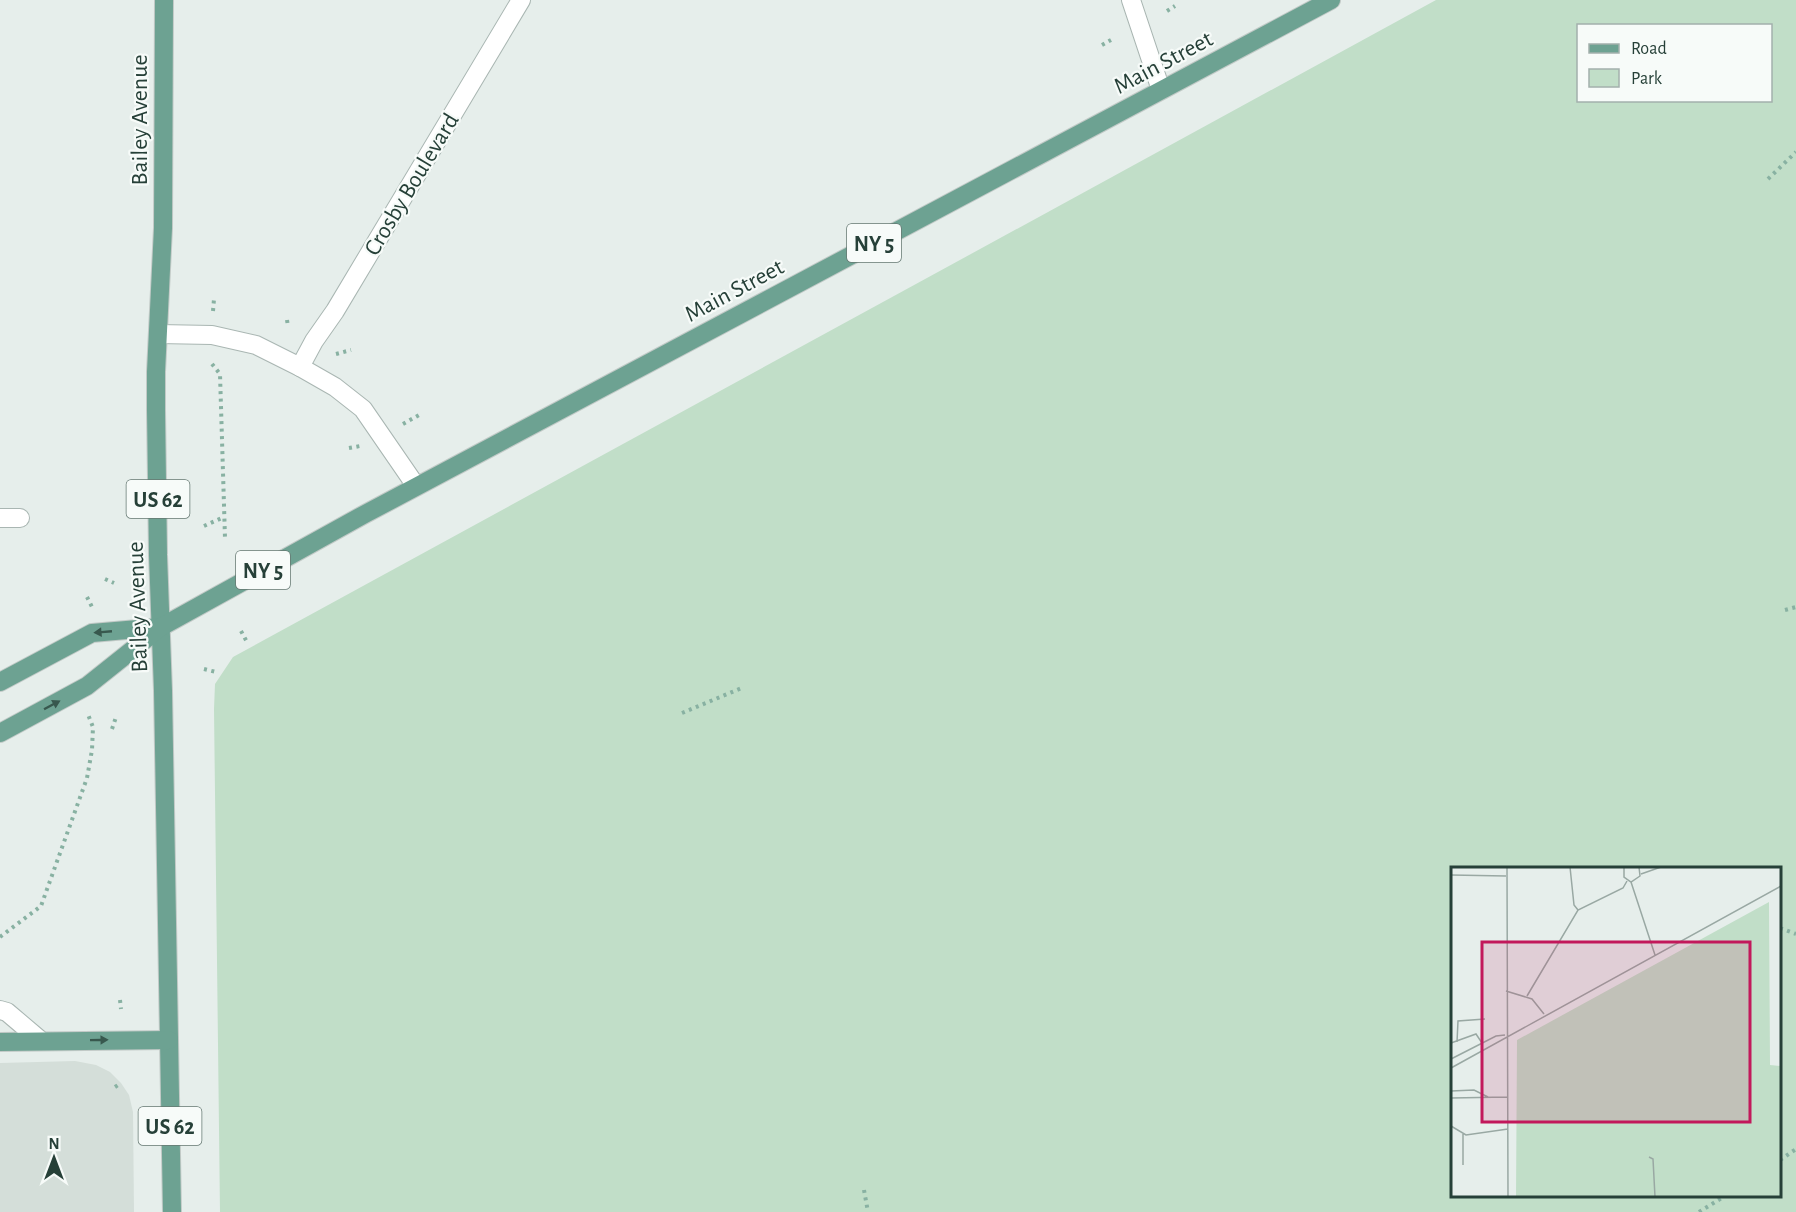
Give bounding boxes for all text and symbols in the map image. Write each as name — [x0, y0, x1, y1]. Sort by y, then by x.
legend — [1577, 24, 1772, 102]
street label: Main Street — [1110, 27, 1217, 99]
text: Road — [1631, 40, 1667, 58]
street label: Bailey Avenue — [128, 55, 152, 185]
text: Park — [1631, 70, 1663, 88]
street label: Crosby Boulevard — [360, 109, 464, 260]
road number: NY 5 — [847, 224, 901, 262]
street label: Main Street — [681, 255, 788, 327]
road number: US 62 — [126, 480, 190, 518]
street label: Bailey Avenue — [124, 541, 152, 673]
road number: NY 5 — [236, 551, 290, 589]
one-way arrow — [93, 627, 112, 637]
one-way arrow — [43, 700, 60, 710]
inset map — [1451, 867, 1781, 1197]
one-way arrow — [89, 1035, 108, 1044]
road number: US 62 — [138, 1107, 201, 1145]
north arrow — [24, 1128, 84, 1188]
text: N — [48, 1136, 60, 1152]

